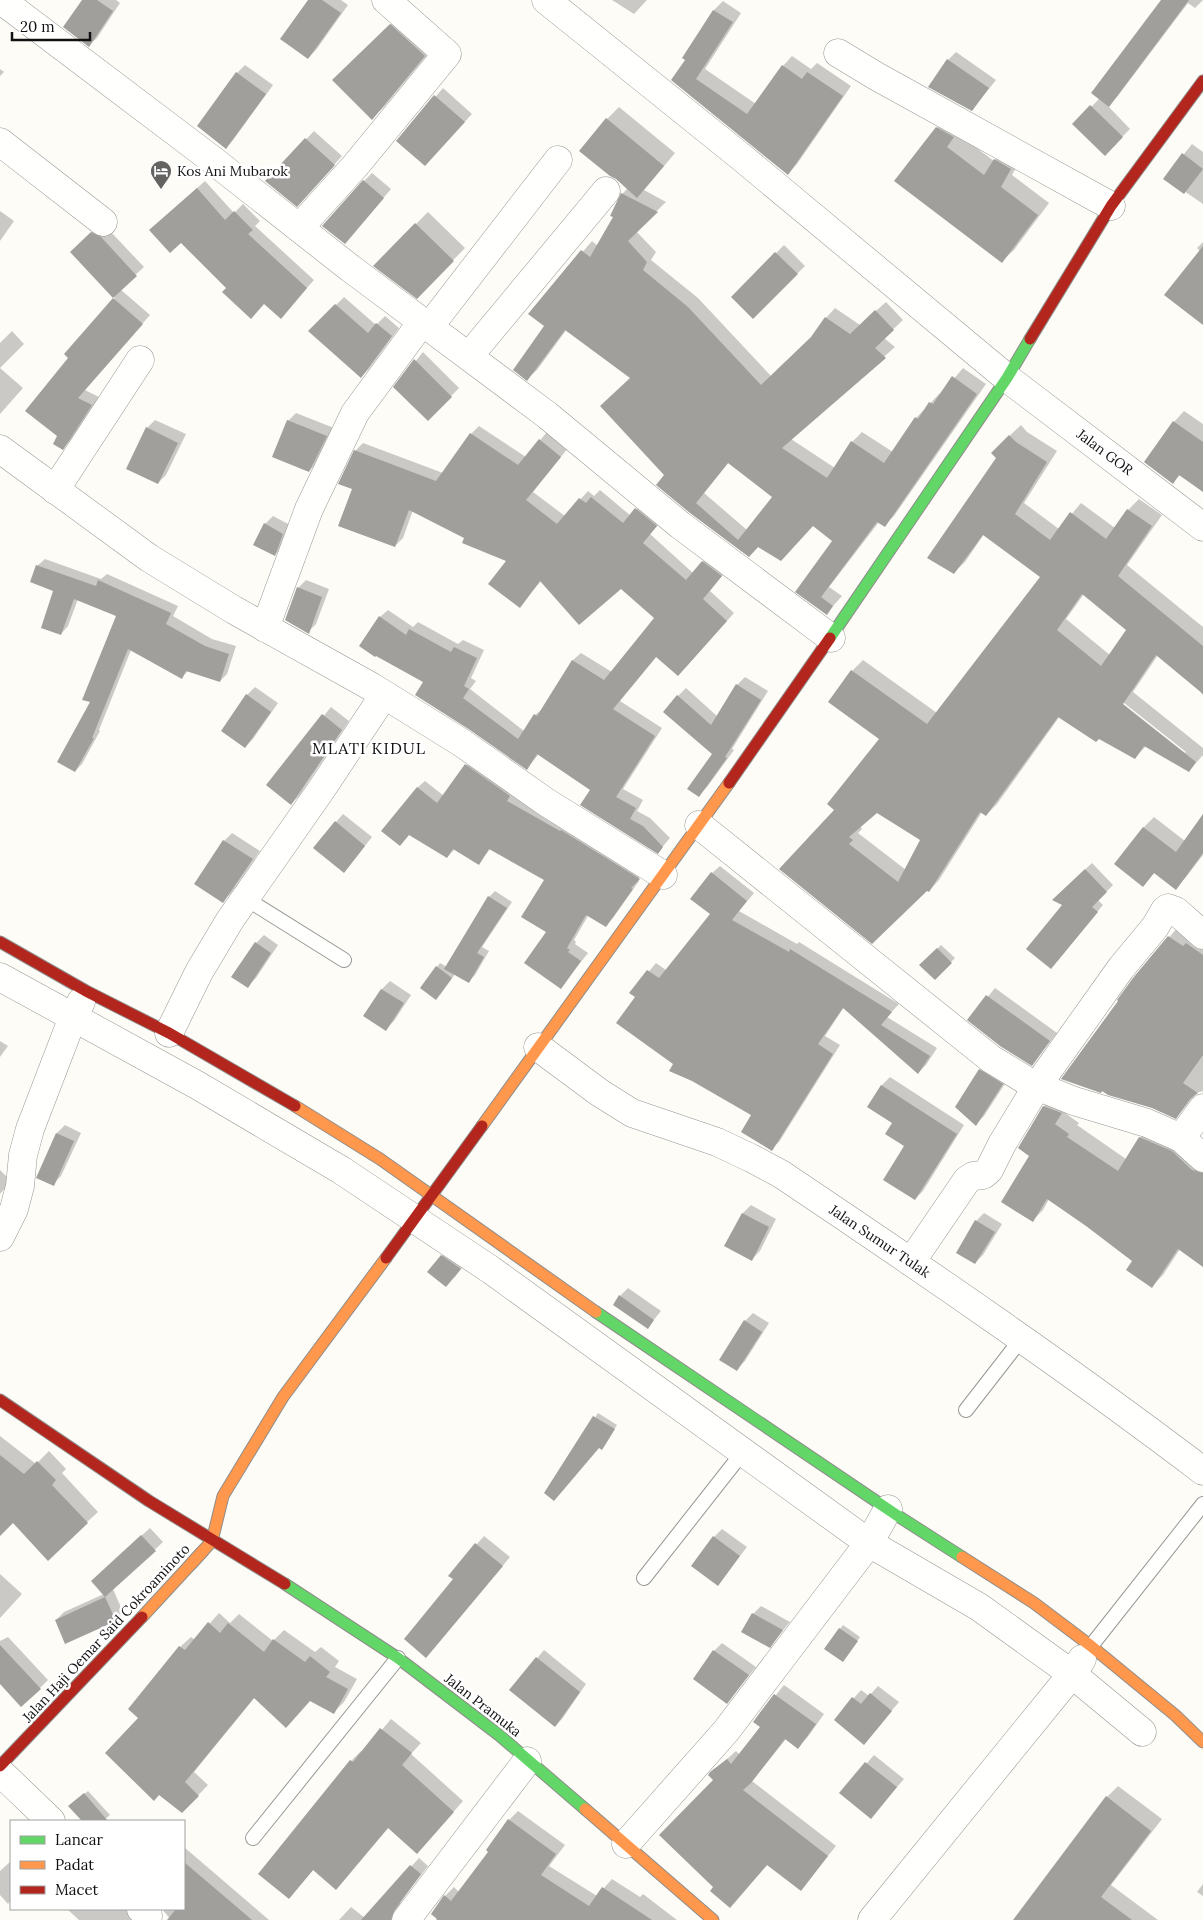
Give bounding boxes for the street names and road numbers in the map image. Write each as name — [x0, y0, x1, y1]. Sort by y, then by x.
street label: Jalan GOR — [1073, 424, 1137, 479]
street label: Jalan Sumur Tulak — [825, 1200, 934, 1282]
street label: Jalan Haji Oemar Said Cokroaminoto — [18, 1540, 194, 1727]
street label: Jalan Pramuka — [440, 1669, 525, 1741]

